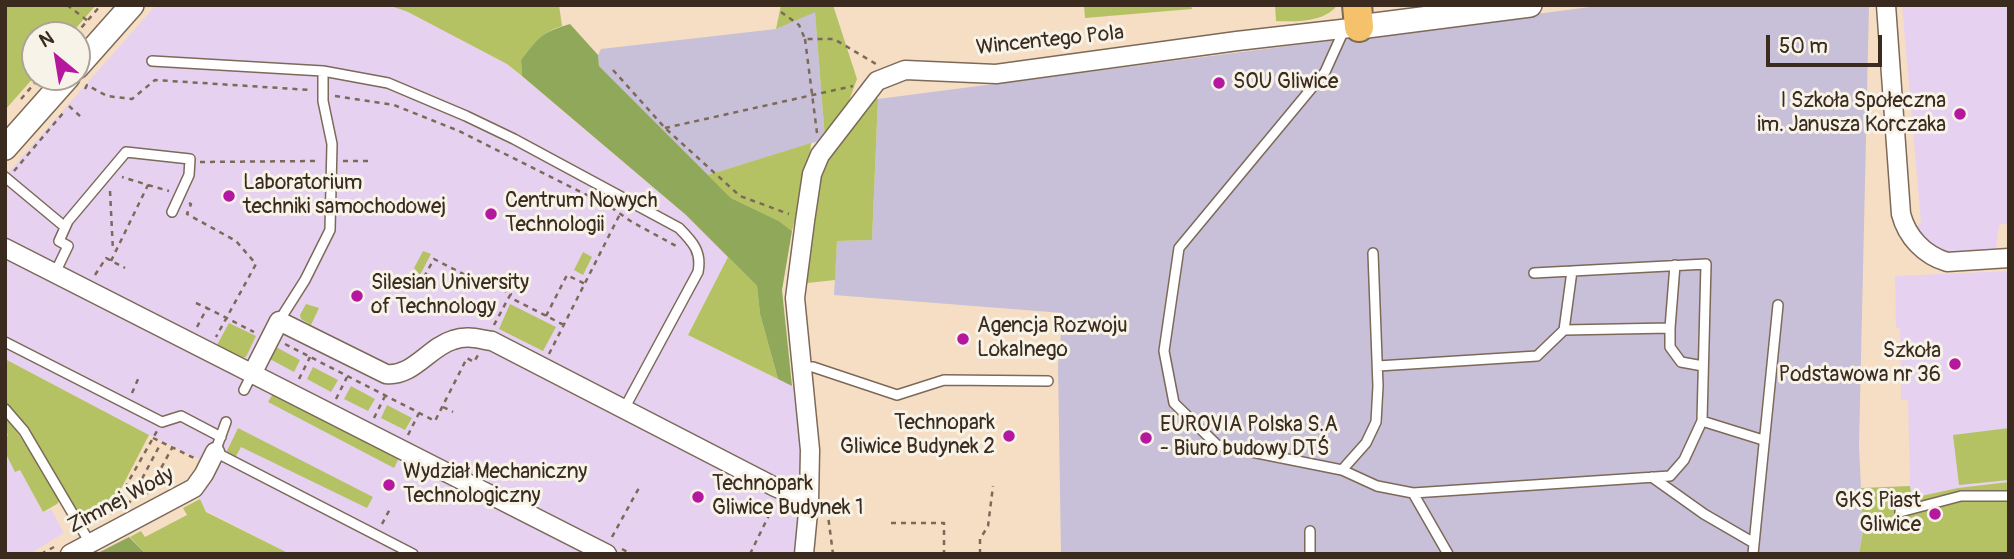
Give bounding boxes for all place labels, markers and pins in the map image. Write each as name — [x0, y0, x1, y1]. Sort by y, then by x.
place label: SOU Gliwice — [1233, 70, 1338, 96]
marker: SOU Gliwice — [1211, 75, 1227, 91]
place label: I Szkoła Społeczna im. Janusza Korczaka — [1757, 89, 1946, 139]
marker: I Szkoła Społeczna im. Janusza Korczaka — [1952, 106, 1968, 122]
place label: Laboratorium techniki samochodowej — [243, 171, 446, 221]
marker: Laboratorium techniki samochodowej — [221, 188, 237, 204]
place label: Centrum Nowych Technologii — [505, 189, 658, 239]
marker: Centrum Nowych Technologii — [483, 206, 499, 222]
place label: Silesian University of Technology — [371, 271, 529, 321]
marker: Silesian University of Technology — [349, 288, 365, 304]
place label: Agencja Rozwoju Lokalnego — [977, 314, 1128, 364]
marker: Agencja Rozwoju Lokalnego — [955, 331, 971, 347]
place label: Szkoła Podstawowa nr 36 — [1779, 339, 1941, 389]
marker: Szkoła Podstawowa nr 36 — [1947, 356, 1963, 372]
place label: Technopark Gliwice Budynek 2 — [840, 411, 995, 461]
place label: EUROVIA Polska S.A - Biuro budowy DTŚ — [1160, 413, 1338, 463]
marker: Technopark Gliwice Budynek 2 — [1001, 428, 1017, 444]
marker: EUROVIA Polska S.A - Biuro budowy DTŚ — [1138, 430, 1154, 446]
place label: Wydział Mechaniczny Technologiczny — [403, 460, 587, 510]
place label: Technopark Gliwice Budynek 1 — [712, 472, 863, 522]
marker: Wydział Mechaniczny Technologiczny — [381, 477, 397, 493]
marker: Technopark Gliwice Budynek 1 — [690, 489, 706, 505]
place label: GKS Piast Gliwice — [1835, 489, 1921, 539]
marker: GKS Piast Gliwice — [1927, 506, 1943, 522]

